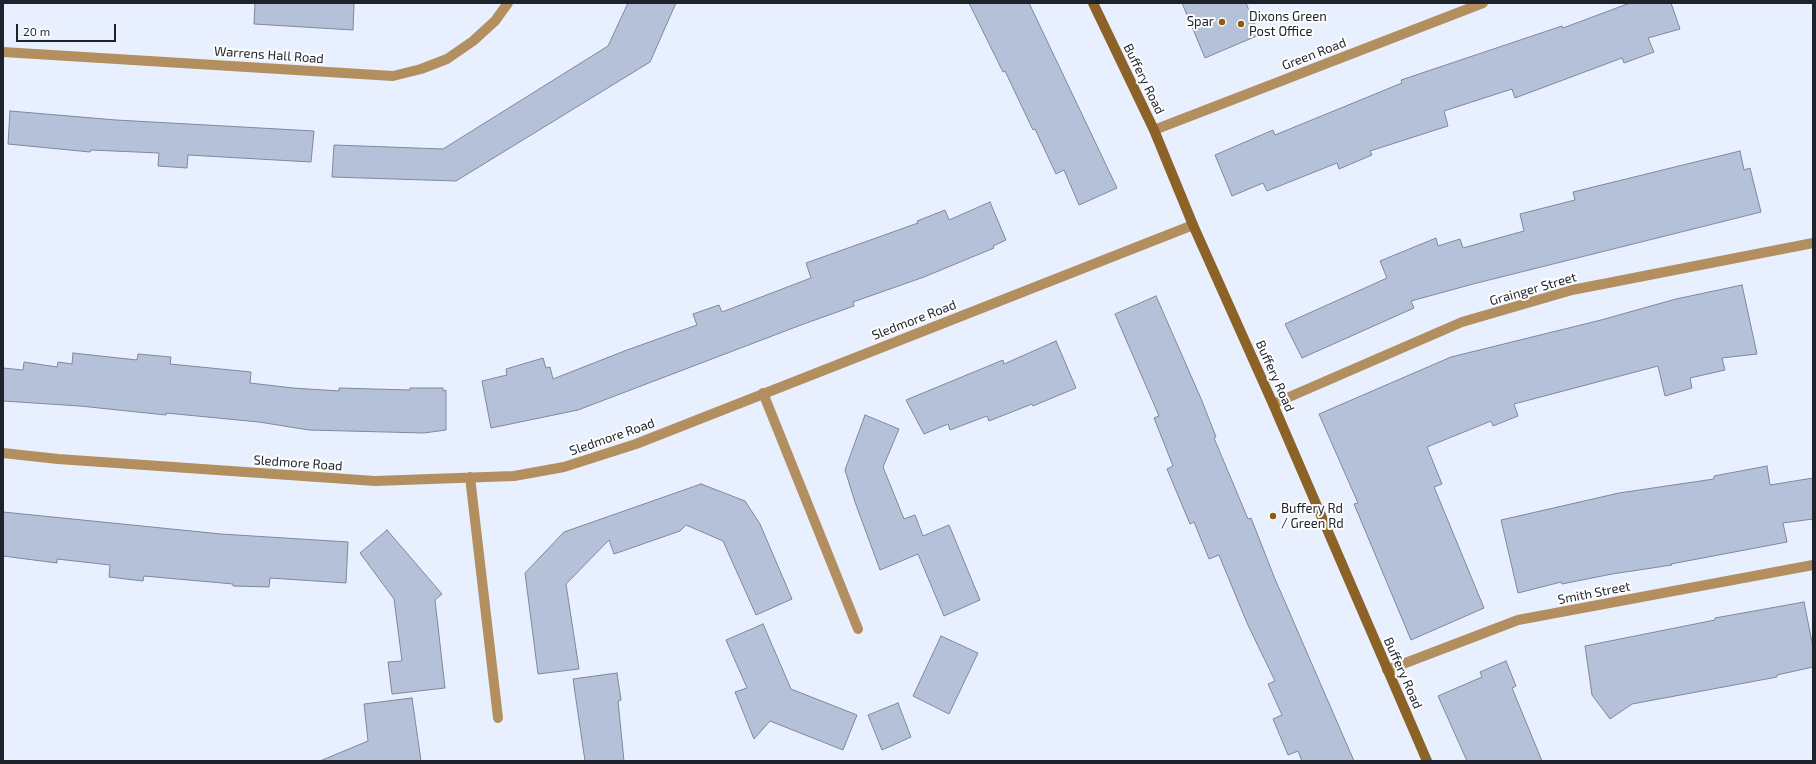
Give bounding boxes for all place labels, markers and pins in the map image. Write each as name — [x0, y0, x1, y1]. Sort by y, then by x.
place label: Dixons Green Post Office — [1249, 9, 1327, 40]
place label: Spar — [1187, 14, 1214, 30]
marker: Spar — [1217, 17, 1227, 27]
marker: Dixons Green Post Office — [1236, 19, 1246, 29]
place label: Buffery Rd / Green Rd — [1281, 501, 1344, 532]
marker: Buffery Rd / Green Rd — [1268, 511, 1278, 521]

